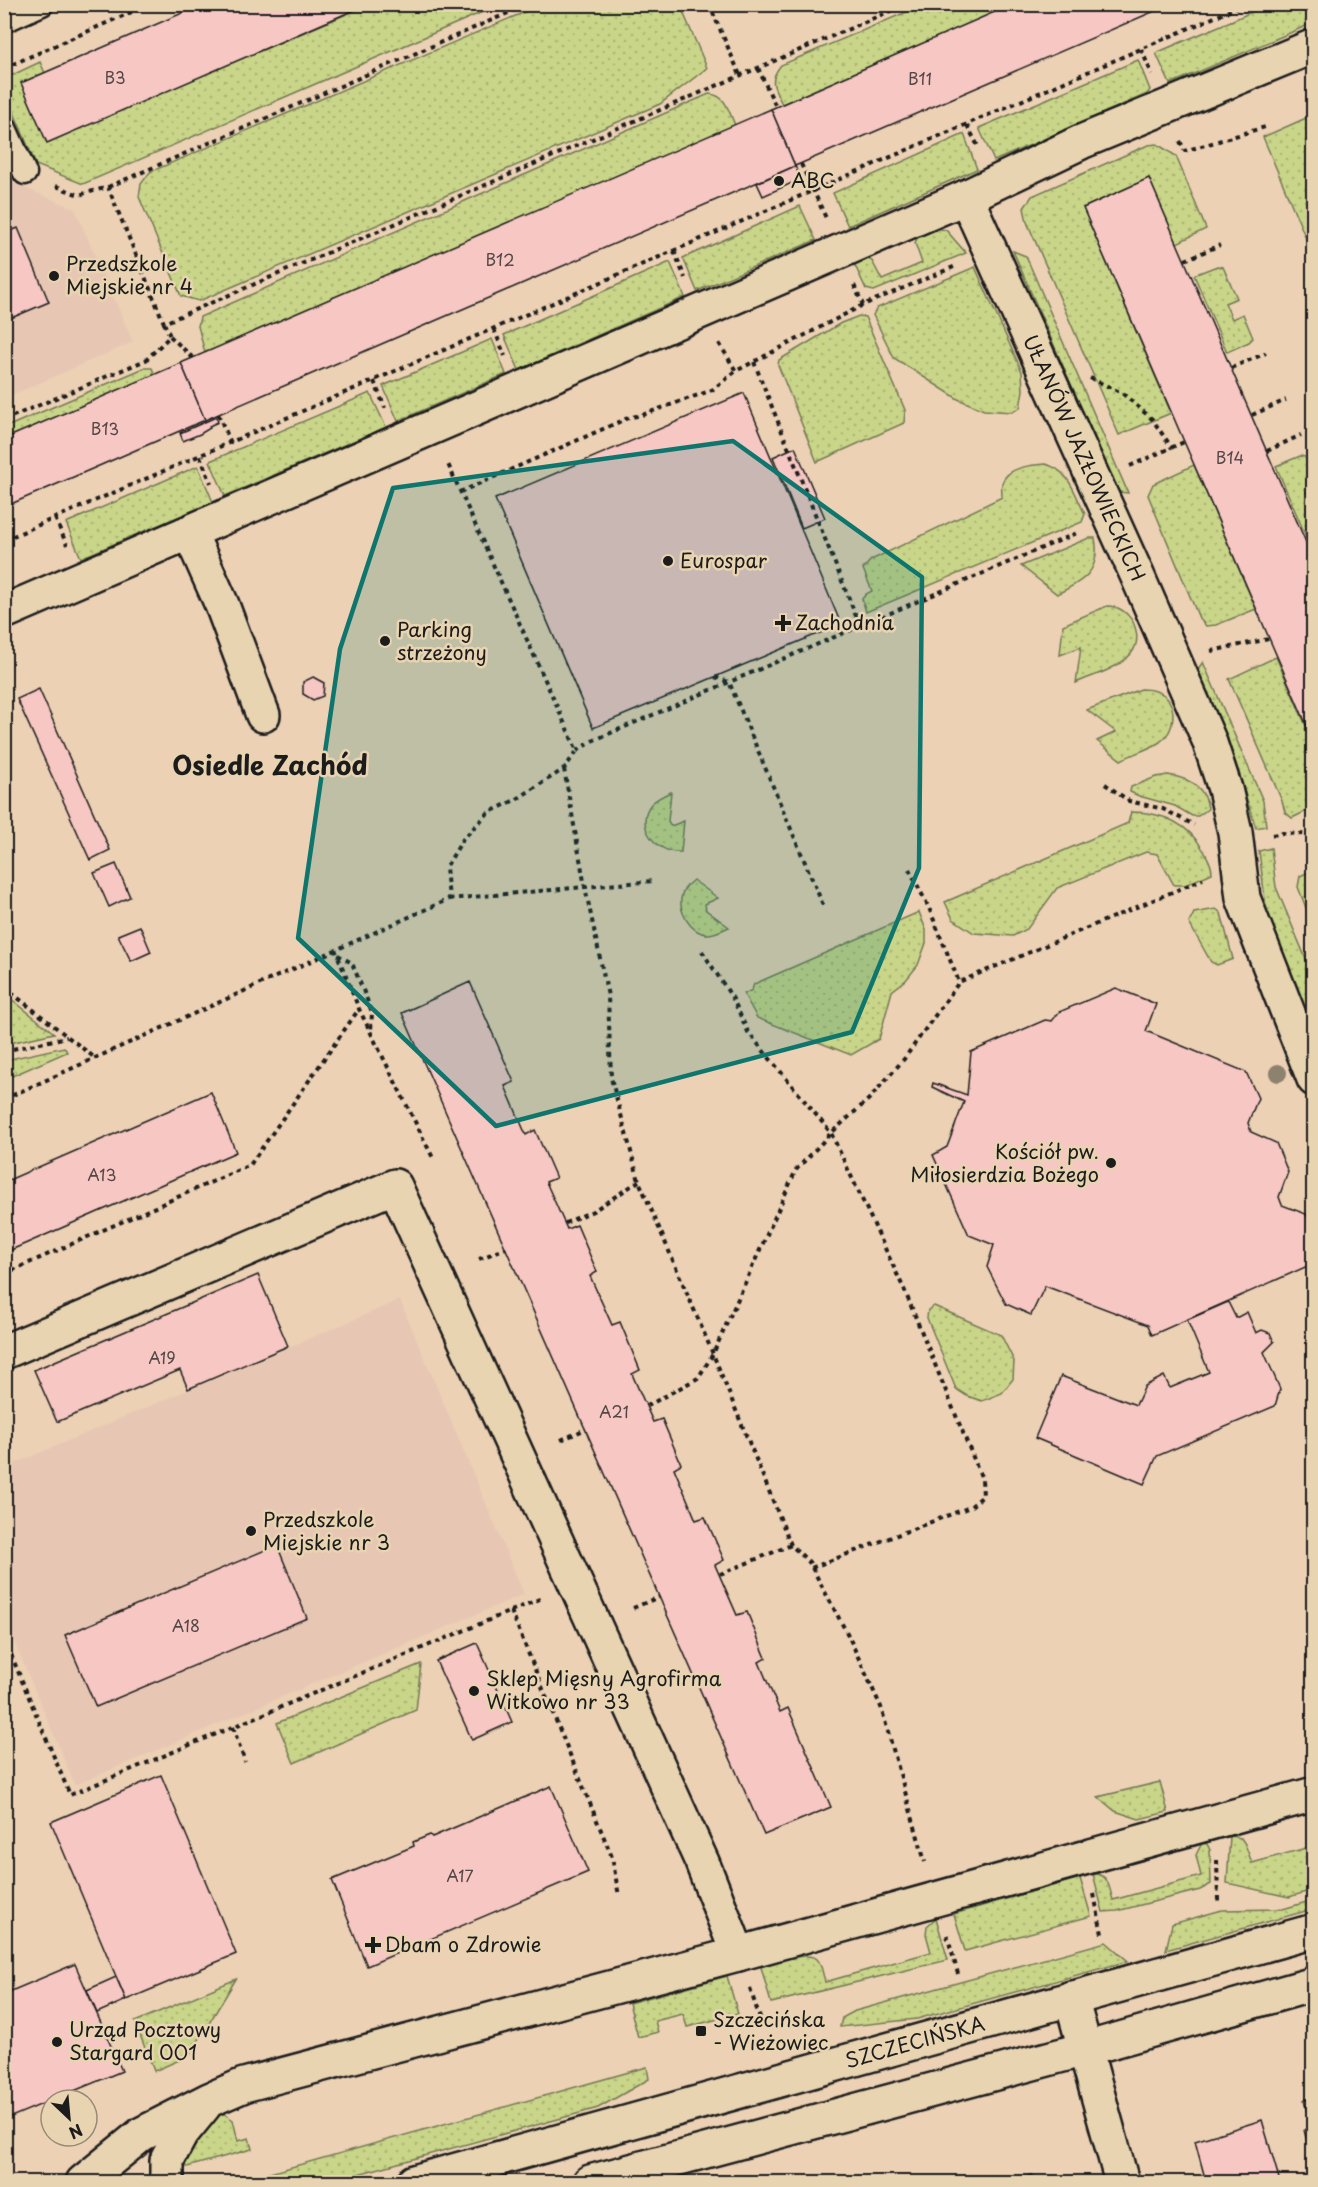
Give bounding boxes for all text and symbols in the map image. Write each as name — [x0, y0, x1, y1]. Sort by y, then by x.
house number: B3 — [104, 65, 126, 89]
house number: B11 — [908, 66, 932, 90]
place label: ABC — [791, 165, 835, 195]
marker: ABC — [772, 174, 786, 188]
house number: B12 — [485, 247, 515, 271]
place label: Przedszkole Miejskie nr 4 — [66, 248, 193, 301]
marker: Przedszkole Miejskie nr 4 — [47, 269, 61, 283]
street label: UŁANÓW JAZŁOWIECKICH — [1016, 330, 1154, 586]
house number: B13 — [91, 416, 119, 440]
house number: B14 — [1216, 445, 1244, 469]
place label: Eurospar — [680, 545, 768, 575]
marker: Eurospar — [661, 554, 675, 568]
place label: Zachodnia — [795, 607, 895, 637]
place label: Parking strzeżony — [397, 614, 487, 667]
marker: Zachodnia — [776, 616, 790, 630]
marker: Parking strzeżony — [378, 634, 392, 648]
district label: Osiedle Zachód — [172, 745, 368, 784]
place label: Kościół pw. Miłosierdzia Bożego — [910, 1136, 1099, 1189]
marker: Kościół pw. Miłosierdzia Bożego — [1104, 1156, 1118, 1170]
house number: A13 — [88, 1162, 116, 1186]
house number: A19 — [148, 1345, 176, 1369]
house number: A21 — [599, 1399, 629, 1423]
place label: Przedszkole Miejskie nr 3 — [263, 1504, 390, 1557]
marker: Przedszkole Miejskie nr 3 — [244, 1524, 258, 1538]
house number: A18 — [172, 1613, 200, 1637]
place label: Sklep Mięsny Agrofirma Witkowo nr 33 — [486, 1663, 722, 1716]
marker: Sklep Mięsny Agrofirma Witkowo nr 33 — [467, 1684, 481, 1698]
house number: A17 — [447, 1863, 473, 1887]
place label: Dbam o Zdrowie — [385, 1929, 541, 1959]
marker: Dbam o Zdrowie — [366, 1938, 380, 1952]
place label: Szczecińska - Wieżowiec — [713, 2004, 829, 2057]
street label: SZCZECIŃSKA — [841, 2008, 988, 2075]
place label: Urząd Pocztowy Stargard 001 — [69, 2014, 221, 2067]
marker: Szczecińska - Wieżowiec — [694, 2024, 708, 2038]
marker: Urząd Pocztowy Stargard 001 — [50, 2035, 64, 2049]
north arrow — [39, 2088, 99, 2148]
text: N — [65, 2119, 87, 2146]

